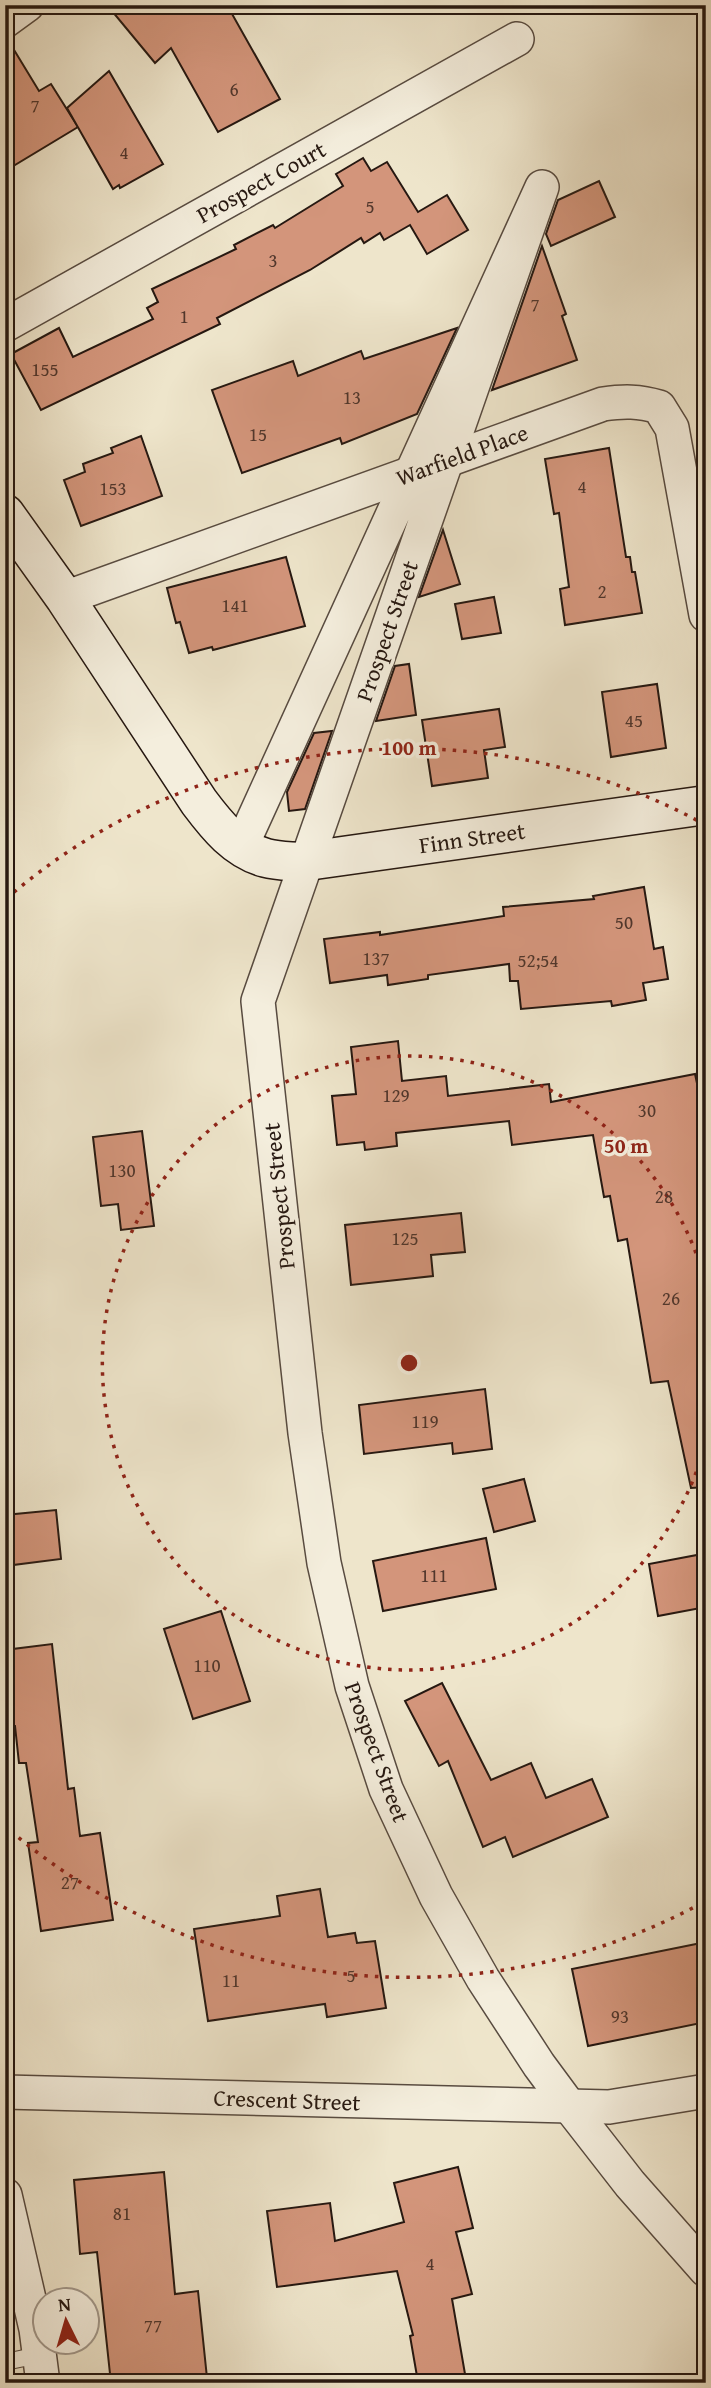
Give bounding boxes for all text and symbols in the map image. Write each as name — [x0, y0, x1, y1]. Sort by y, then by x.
house number: 6 — [229, 75, 239, 103]
house number: 7 — [30, 91, 40, 119]
street label: Prospect Court — [190, 132, 331, 231]
house number: 4 — [119, 138, 129, 166]
house number: 5 — [365, 192, 375, 220]
house number: 3 — [268, 246, 278, 274]
house number: 7 — [530, 290, 540, 318]
house number: 1 — [179, 302, 189, 330]
house number: 155 — [31, 355, 59, 383]
house number: 13 — [343, 383, 361, 411]
street label: Warfield Place — [391, 415, 532, 494]
house number: 15 — [249, 420, 267, 448]
house number: 4 — [577, 472, 587, 500]
house number: 153 — [99, 474, 127, 502]
street label: Prospect Street — [347, 556, 426, 706]
house number: 2 — [597, 577, 607, 605]
house number: 141 — [221, 591, 249, 619]
house number: 45 — [625, 706, 643, 734]
text: 100 m — [381, 732, 437, 763]
street label: Finn Street — [417, 814, 527, 861]
house number: 50 — [615, 908, 633, 936]
house number: 137 — [362, 944, 390, 972]
house number: 52;54 — [517, 946, 559, 974]
house number: 129 — [382, 1081, 410, 1109]
house number: 30 — [638, 1096, 656, 1124]
street label: Prospect Street — [254, 1121, 303, 1271]
text: 50 m — [604, 1130, 648, 1161]
house number: 130 — [108, 1156, 136, 1184]
house number: 28 — [655, 1182, 673, 1210]
house number: 125 — [391, 1224, 419, 1252]
house number: 26 — [662, 1284, 680, 1312]
centre of rings — [397, 1351, 421, 1375]
house number: 119 — [411, 1407, 439, 1435]
house number: 111 — [420, 1561, 448, 1589]
house number: 110 — [193, 1651, 221, 1679]
street label: Prospect Street — [337, 1677, 418, 1827]
house number: 27 — [61, 1868, 79, 1896]
house number: 5 — [346, 1961, 356, 1989]
house number: 11 — [222, 1966, 240, 1994]
house number: 93 — [611, 2002, 629, 2030]
street label: Crescent Street — [213, 2080, 361, 2119]
house number: 81 — [113, 2199, 131, 2227]
house number: 4 — [425, 2249, 435, 2277]
north arrow — [32, 2286, 102, 2356]
text: N — [57, 2290, 72, 2319]
house number: 77 — [144, 2311, 162, 2339]

